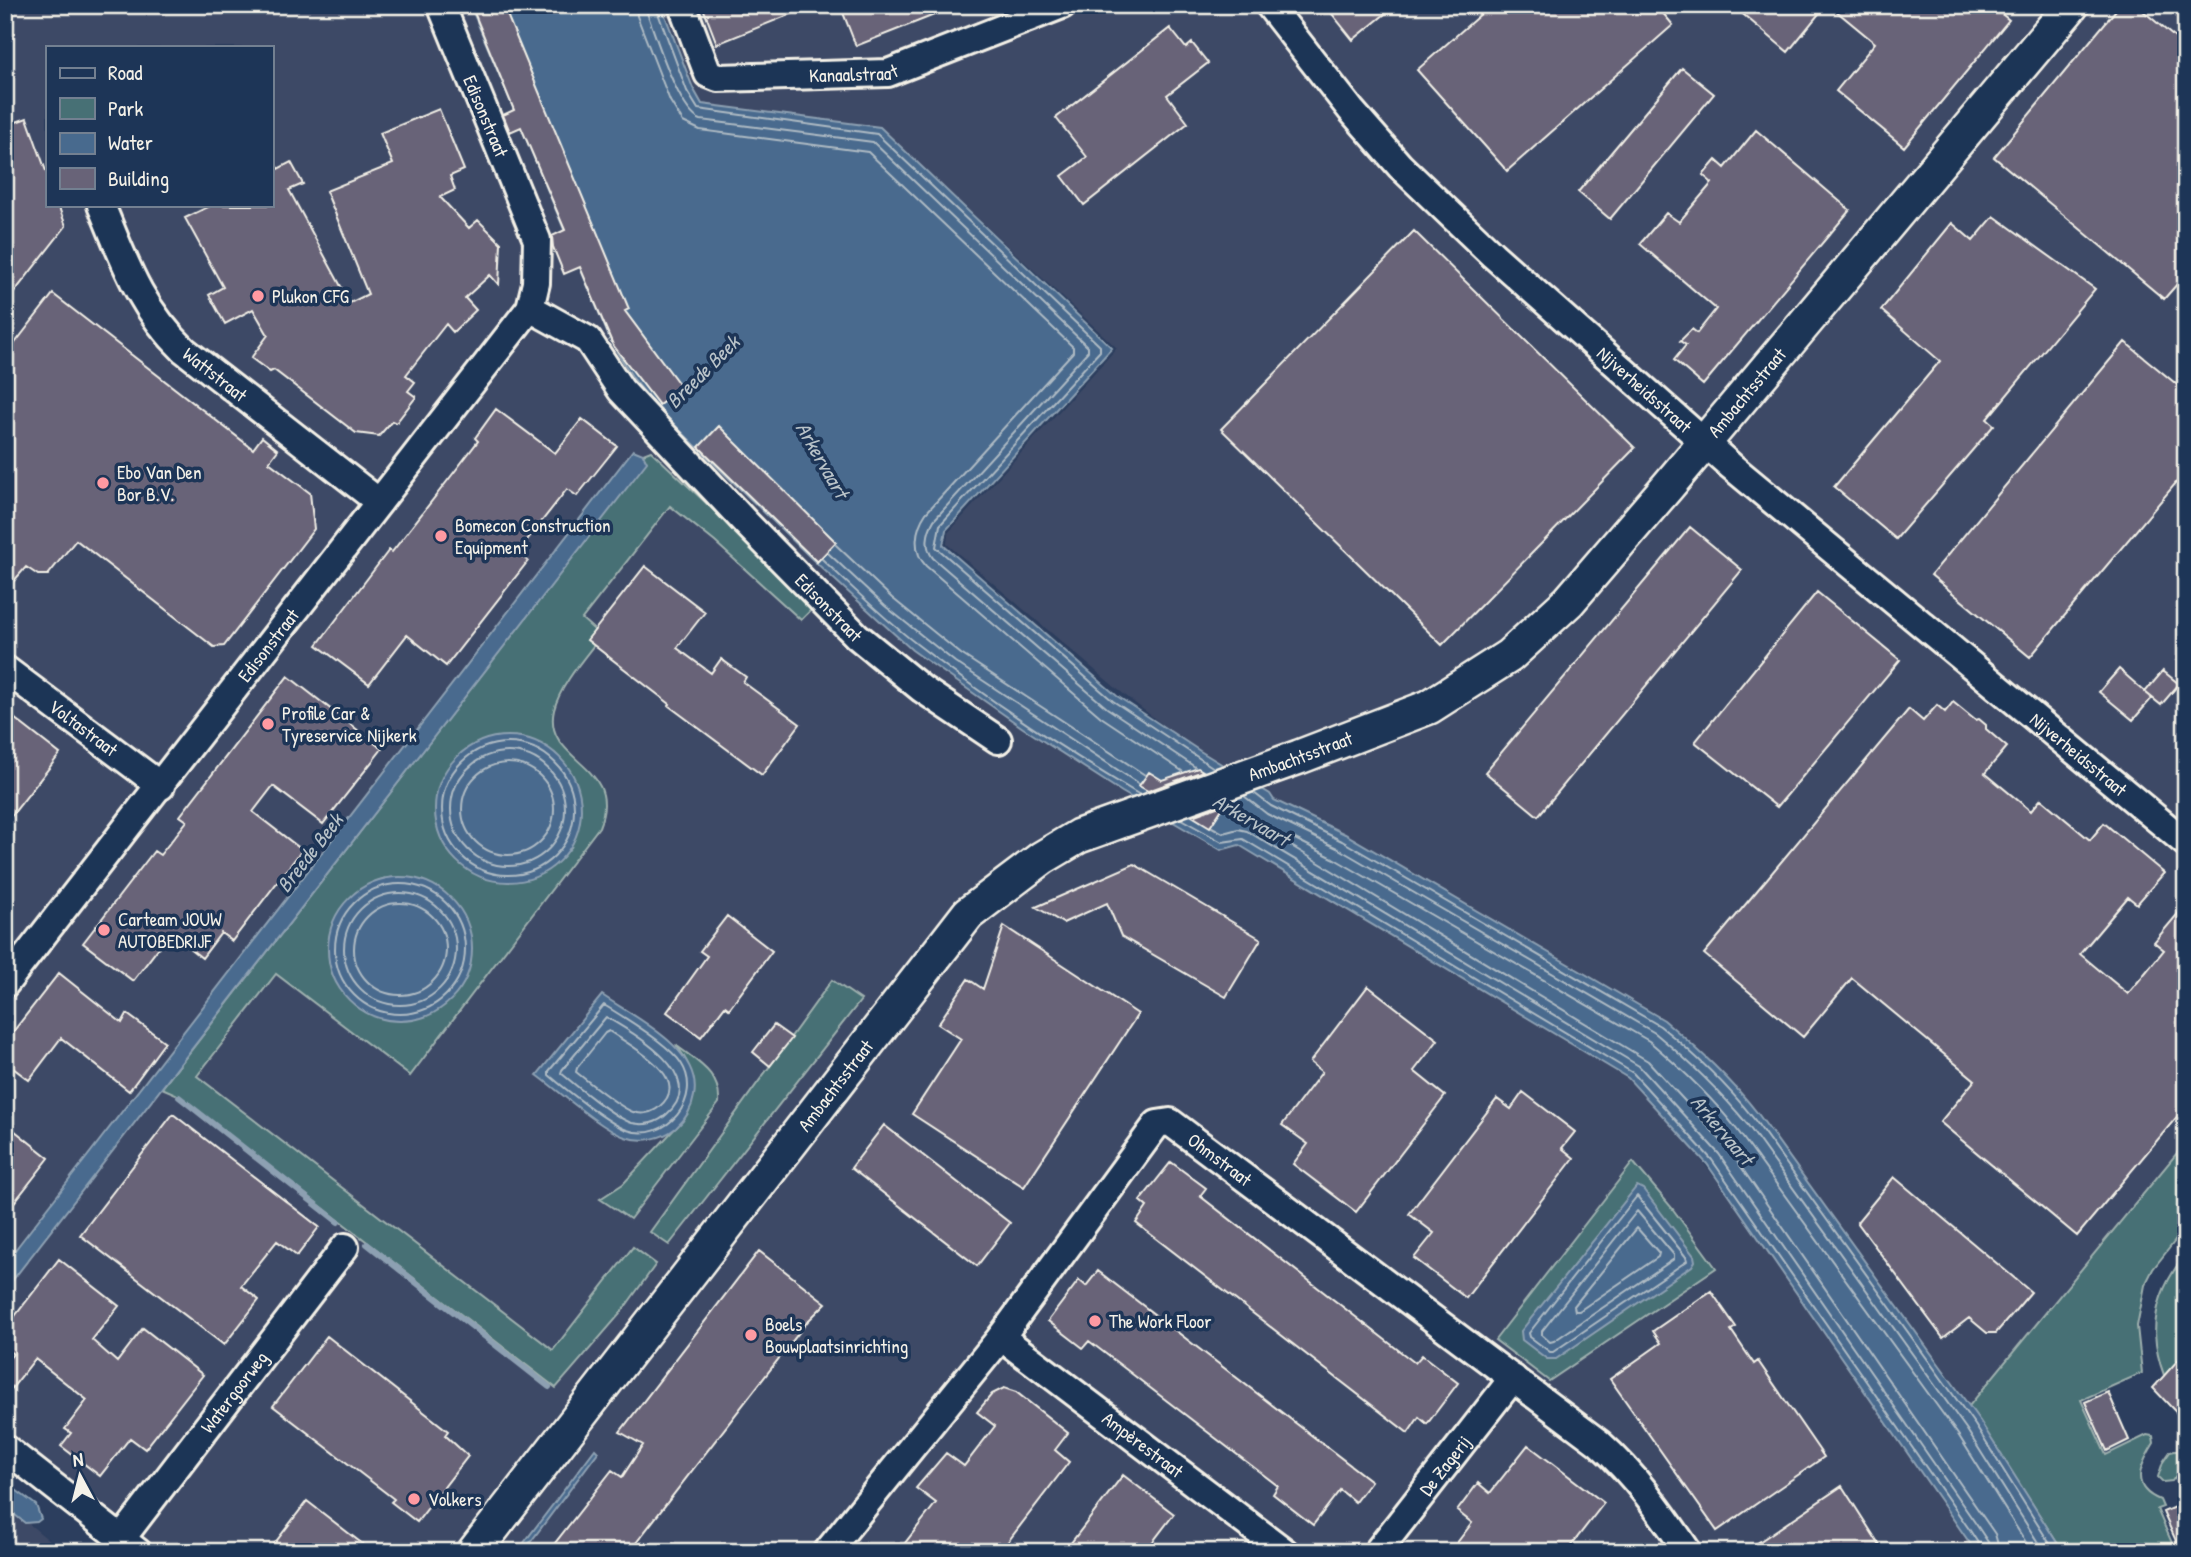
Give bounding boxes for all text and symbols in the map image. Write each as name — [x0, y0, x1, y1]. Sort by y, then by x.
legend — [46, 46, 273, 206]
street label: Kanaalstraat — [809, 57, 902, 88]
text: Road — [108, 58, 142, 87]
street label: Edisonstraat — [457, 71, 515, 161]
text: Park — [108, 94, 143, 123]
text: Water — [108, 128, 153, 157]
text: Building — [108, 164, 169, 193]
place label: Plukon CFG — [272, 283, 349, 309]
marker: Plukon CFG — [250, 288, 266, 304]
water label: Breede Beek — [660, 327, 747, 415]
street label: Nijverheidsstraat — [1592, 340, 1698, 439]
street label: Wattstraat — [178, 341, 253, 408]
street label: Ambachtsstraat — [1701, 342, 1792, 443]
water label: Arkervaart — [789, 416, 857, 506]
place label: Ebo Van Den Bor B.V. — [117, 459, 202, 507]
marker: Ebo Van Den Bor B.V. — [95, 475, 111, 491]
place label: Bomecon Construction Equipment — [455, 512, 611, 560]
marker: Bomecon Construction Equipment — [433, 528, 449, 544]
street label: Edisonstraat — [789, 568, 869, 648]
street label: Edisonstraat — [231, 603, 305, 687]
street label: Voltastraat — [44, 693, 124, 762]
place label: Profile Car & Tyreservice Nijkerk — [282, 700, 417, 748]
street label: Nijverheidsstraat — [2025, 706, 2133, 802]
marker: Profile Car & Tyreservice Nijkerk — [260, 716, 276, 732]
street label: Ambachtsstraat — [1245, 725, 1357, 787]
water label: Arkervaart — [1208, 786, 1297, 854]
water label: Breede Beek — [270, 805, 351, 898]
place label: Carteam JOUW AUTOBEDRIJF — [118, 906, 222, 954]
marker: Carteam JOUW AUTOBEDRIJF — [96, 922, 112, 938]
street label: Ambachtsstraat — [791, 1034, 879, 1137]
water label: Arkervaart — [1684, 1088, 1762, 1173]
street label: Ohmstraat — [1182, 1127, 1258, 1192]
place label: The Work Floor — [1109, 1308, 1212, 1334]
place label: Boels Bouwplaatsinrichting — [765, 1311, 908, 1359]
marker: The Work Floor — [1087, 1313, 1103, 1329]
marker: Boels Bouwplaatsinrichting — [743, 1327, 759, 1343]
street label: Watergoorweg — [194, 1346, 274, 1438]
street label: Ampèrestraat — [1097, 1405, 1189, 1484]
street label: De Zagerij — [1413, 1430, 1477, 1501]
north arrow — [46, 1442, 116, 1512]
text: N — [71, 1446, 85, 1473]
place label: Volkers — [428, 1486, 481, 1512]
marker: Volkers — [406, 1491, 422, 1507]

